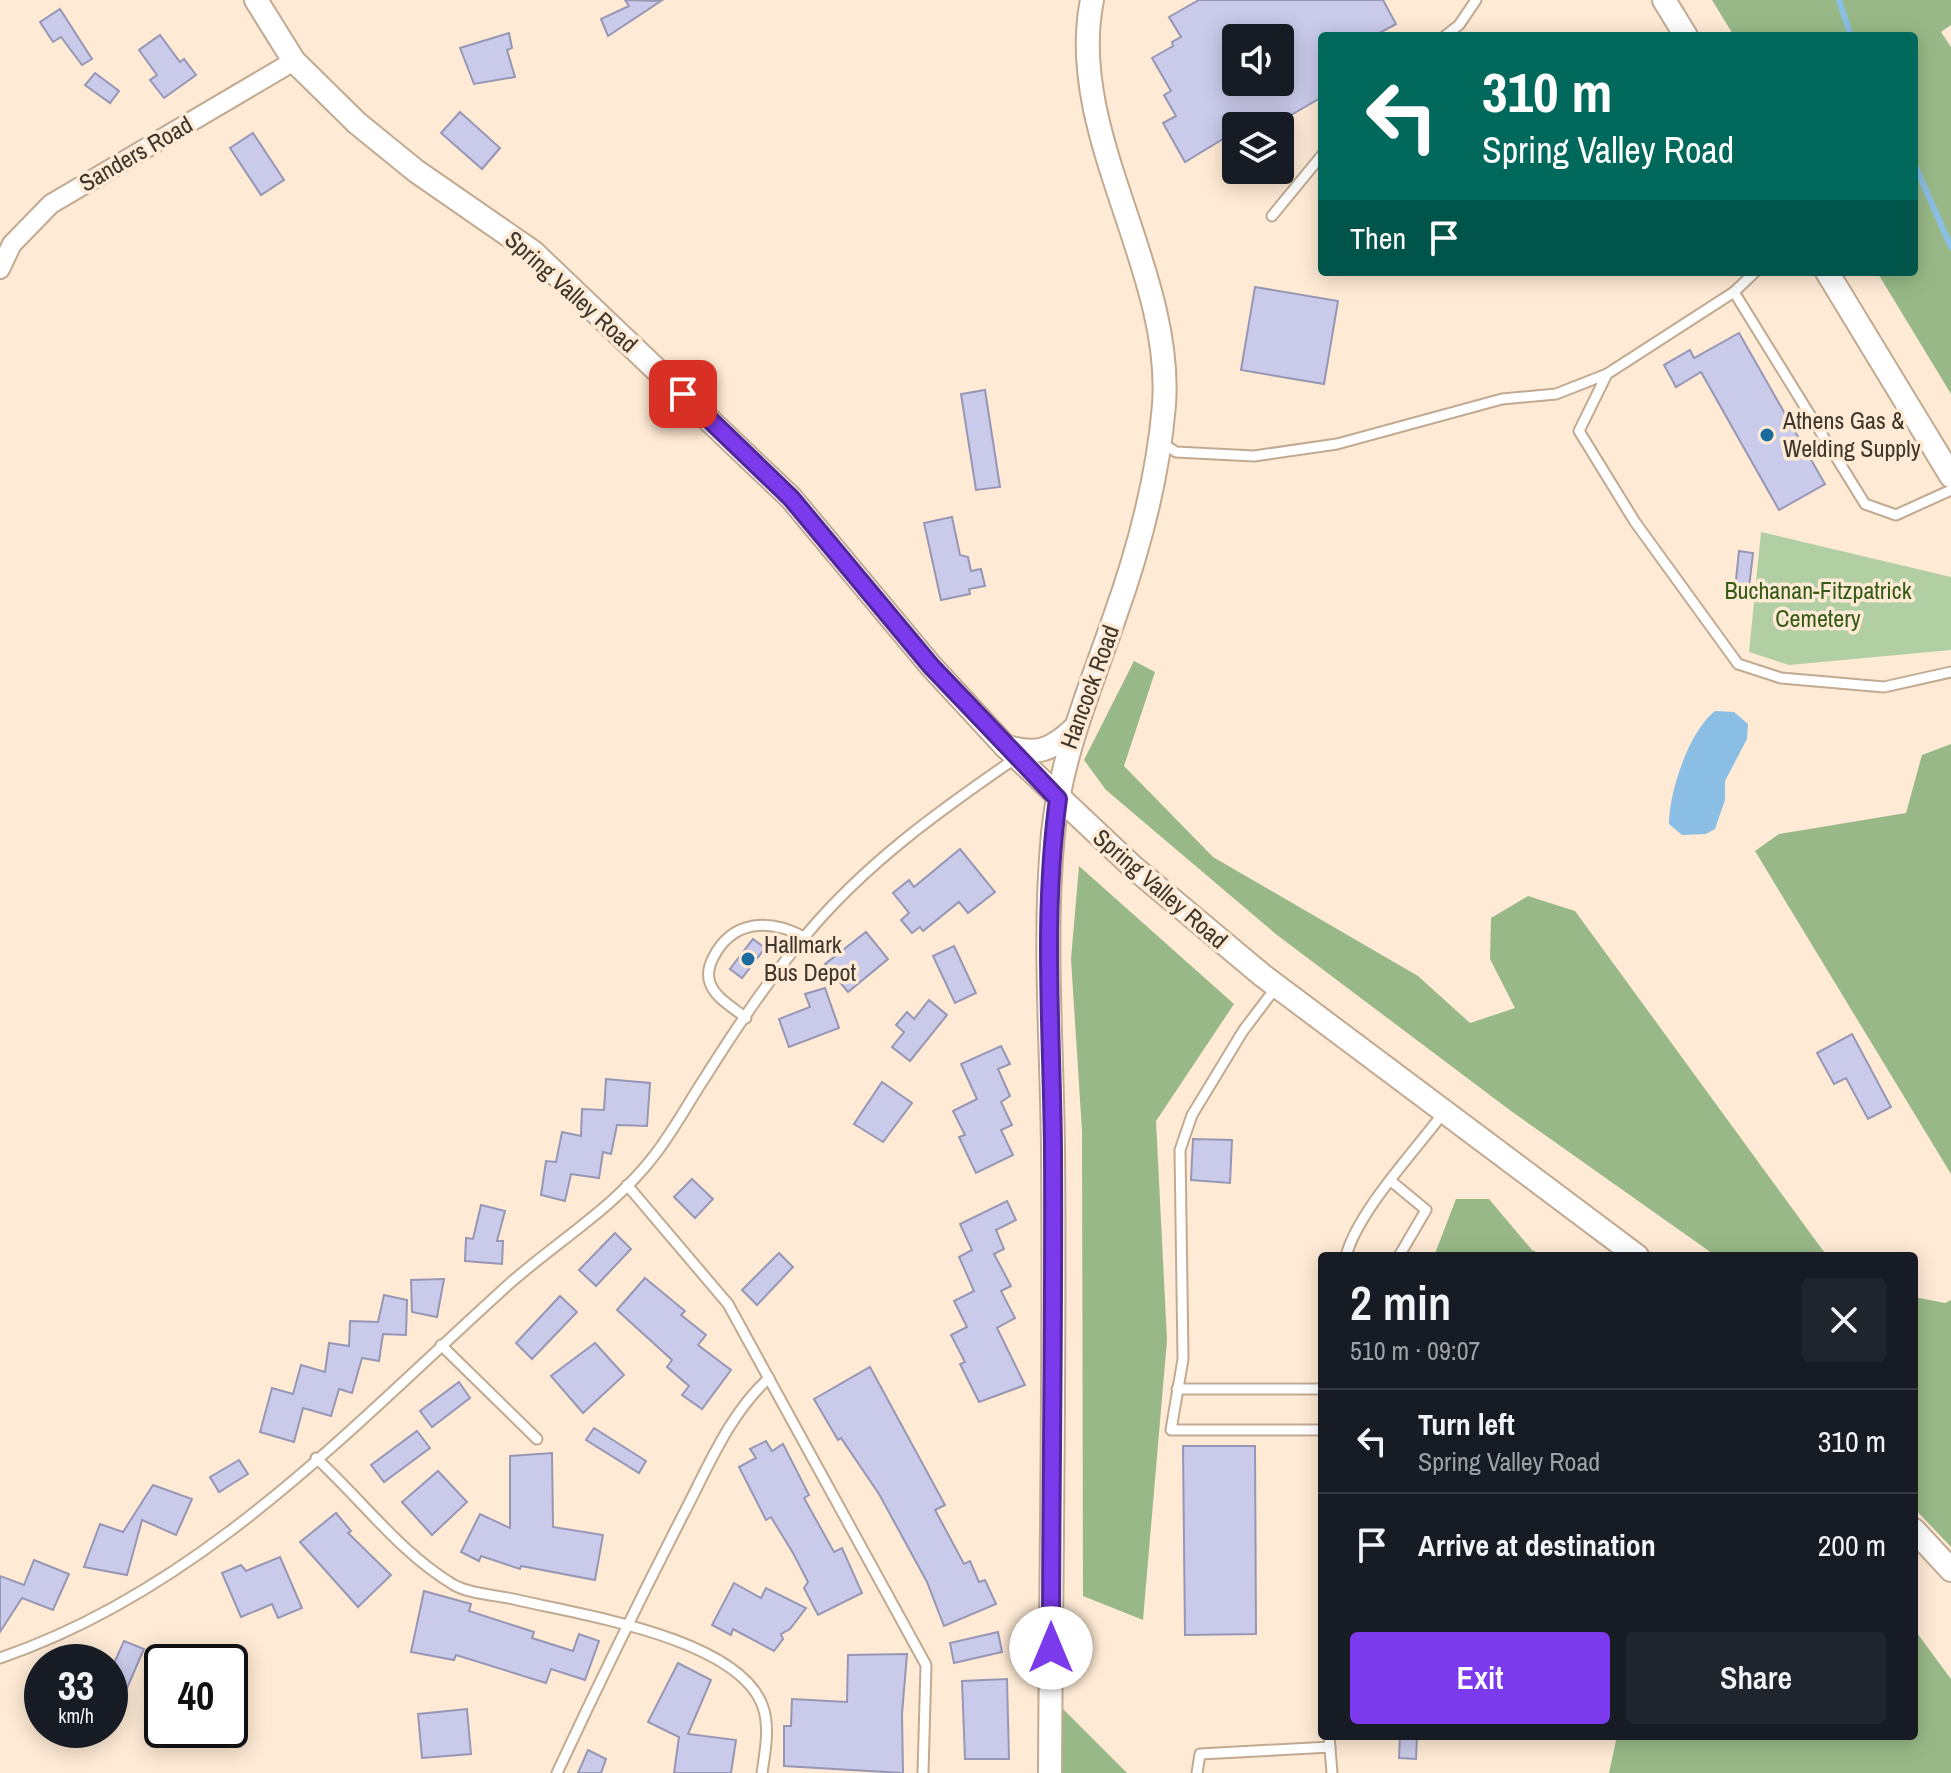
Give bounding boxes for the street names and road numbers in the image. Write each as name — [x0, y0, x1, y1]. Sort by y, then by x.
street label: Sanders Road — [73, 108, 198, 198]
street label: Spring Valley Road — [498, 223, 645, 359]
street label: Hancock Road — [1052, 621, 1126, 753]
street label: Spring Valley Road — [1087, 821, 1235, 955]

